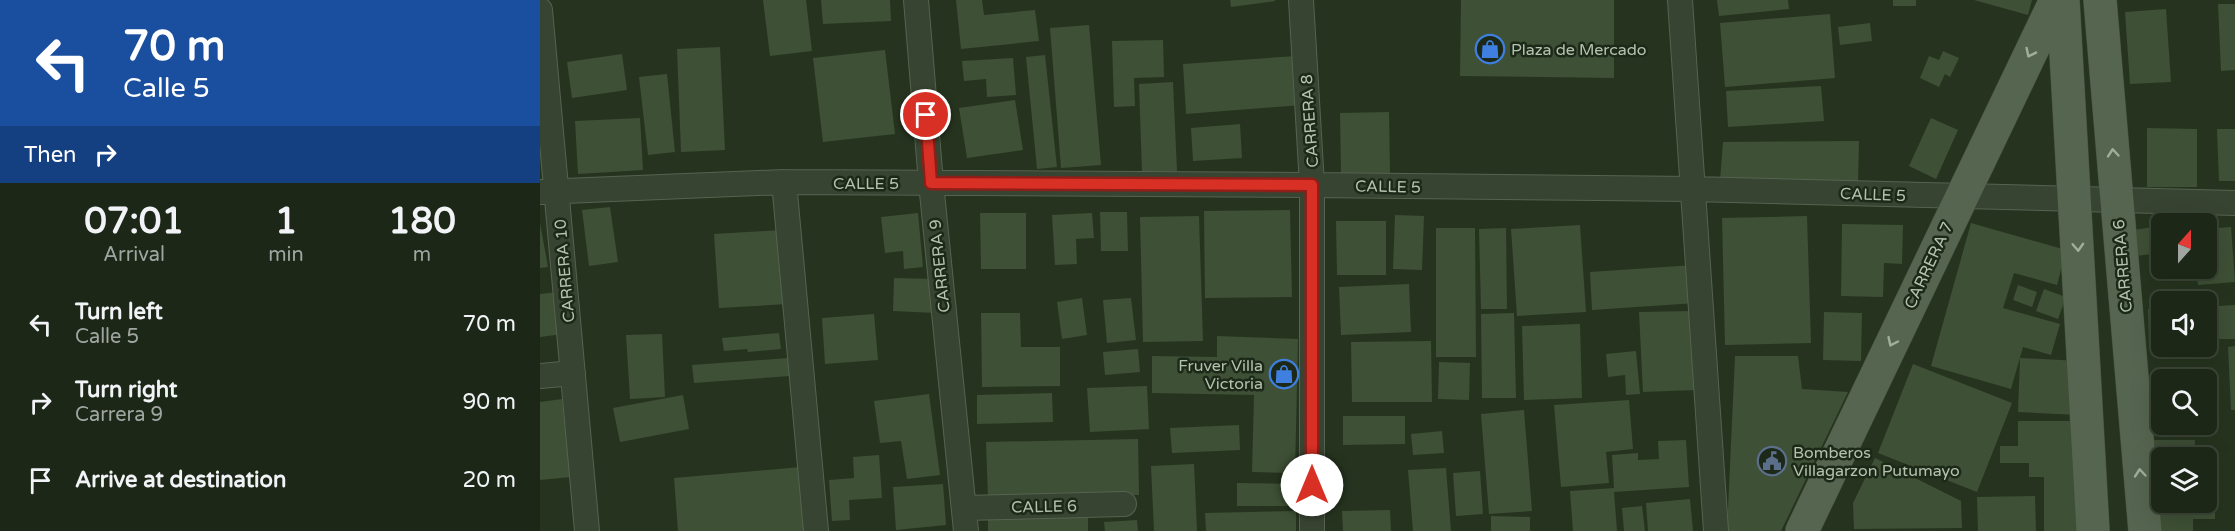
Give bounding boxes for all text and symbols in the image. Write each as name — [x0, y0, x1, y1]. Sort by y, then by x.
text: 70 m — [123, 21, 225, 72]
icon: left — [24, 24, 102, 102]
shop icon: Plaza de Mercado — [1474, 33, 1506, 65]
place label: Plaza de Mercado — [1511, 40, 1647, 60]
one-way arrow — [2026, 46, 2038, 57]
text: Calle 5 — [123, 72, 210, 105]
street label: CARRERA 8 — [1297, 74, 1323, 168]
pin — [900, 89, 951, 140]
icon: arrive — [909, 98, 942, 131]
icon: right — [89, 138, 122, 171]
text: Then — [24, 142, 77, 168]
one-way arrow — [2107, 148, 2120, 157]
street label: CALLE 5 — [833, 174, 899, 194]
street label: CALLE 5 — [1355, 176, 1421, 198]
street label: CALLE 5 — [1840, 184, 1906, 206]
text: 07:01 — [84, 200, 184, 243]
text: 1 — [275, 200, 297, 243]
text: 180 — [388, 200, 456, 243]
north arrow — [2151, 213, 2217, 279]
map controls — [2151, 213, 2217, 513]
street label: CARRERA 10 — [551, 218, 579, 323]
street label: CARRERA 9 — [925, 218, 955, 313]
street label: CARRERA 6 — [2109, 218, 2137, 313]
street label: CARRERA 7 — [1900, 219, 1958, 312]
text: Arrival — [103, 243, 165, 267]
text: min — [268, 243, 304, 267]
text: m — [413, 243, 431, 267]
one-way arrow — [2071, 243, 2084, 252]
button: sound — [2151, 291, 2217, 357]
text: Turn left — [75, 299, 163, 325]
icon: left — [24, 308, 57, 341]
text: 70 m — [462, 311, 516, 337]
text: Calle 5 — [75, 325, 139, 349]
one-way arrow — [1887, 336, 1899, 347]
place label: Fruver Villa Victoria — [1178, 356, 1263, 394]
shop icon: Fruver Villa Victoria — [1268, 358, 1300, 390]
button: search — [2151, 369, 2217, 435]
text: Turn right — [75, 377, 177, 403]
icon: right — [24, 386, 57, 419]
text: 90 m — [462, 389, 516, 415]
text: Carrera 9 — [75, 403, 163, 427]
place label: Bomberos Villagarzon Putumayo — [1793, 443, 1960, 481]
public building icon: Bomberos Villagarzon Putumayo — [1756, 445, 1788, 477]
button: layers — [2151, 447, 2217, 513]
position arrow — [1280, 453, 1344, 517]
icon: arrive — [24, 464, 57, 497]
text: Arrive at destination — [75, 467, 286, 493]
text: 20 m — [462, 467, 516, 493]
one-way arrow — [2134, 468, 2147, 477]
street label: CALLE 6 — [1011, 496, 1077, 518]

